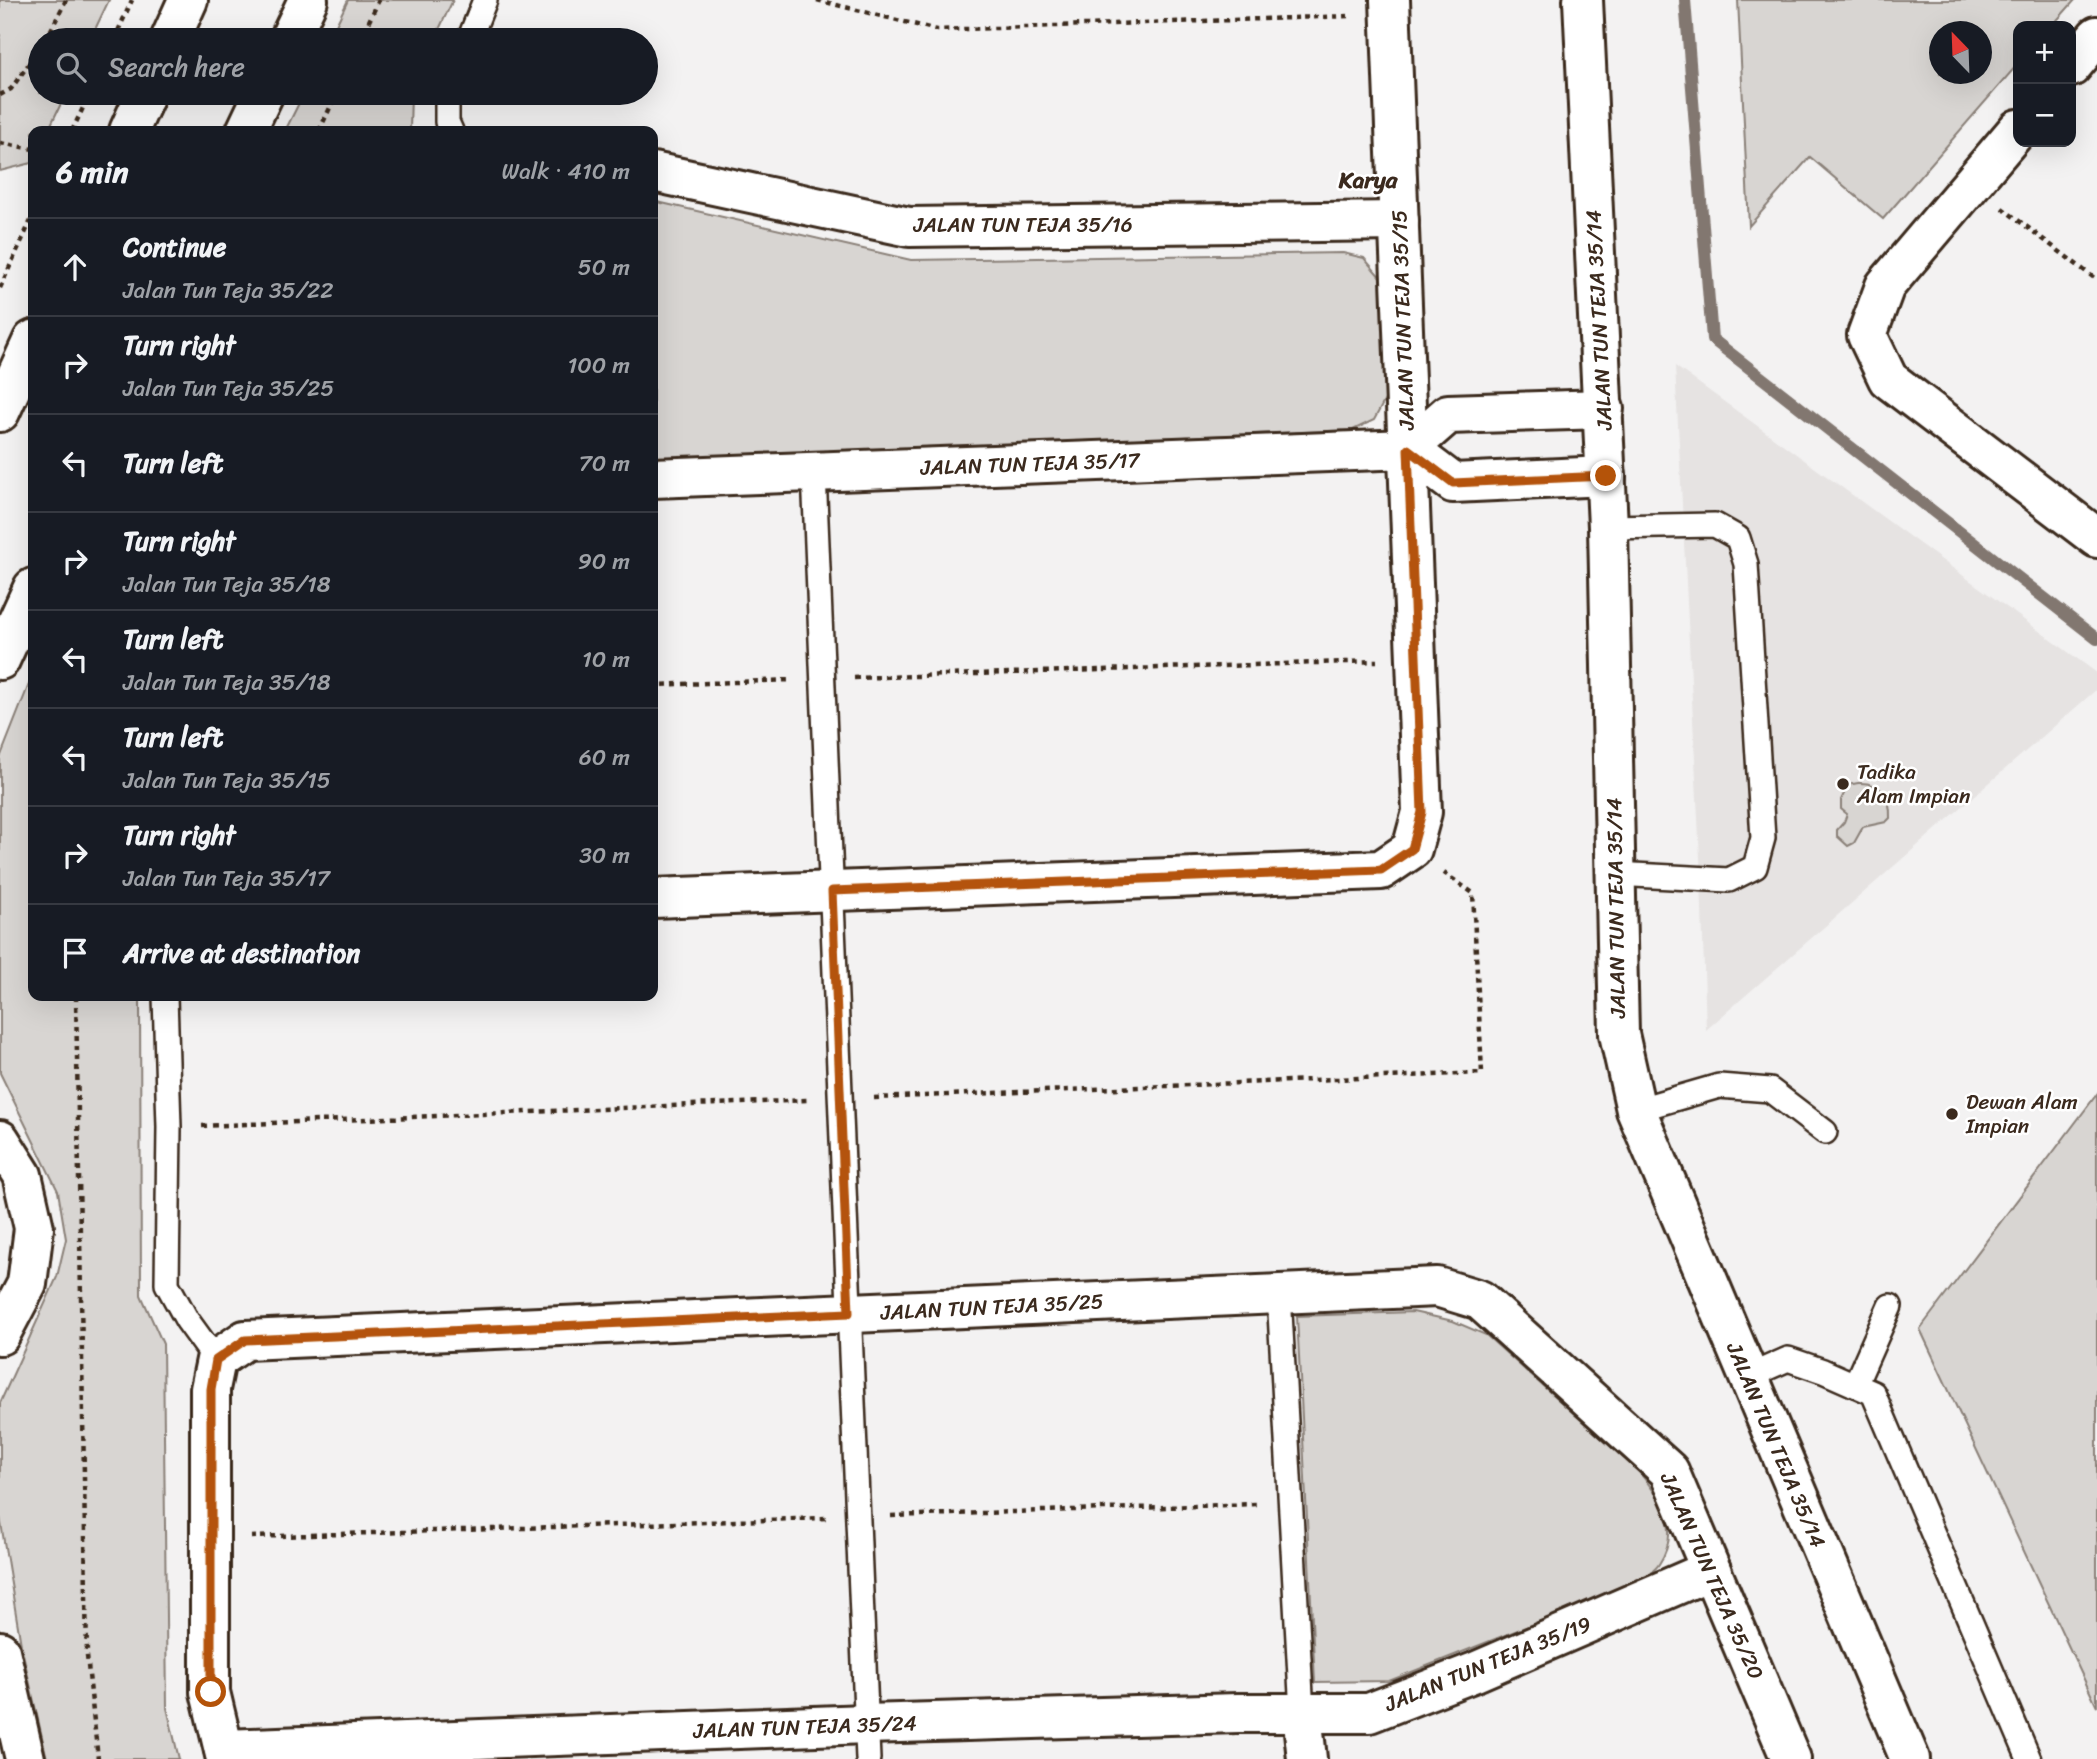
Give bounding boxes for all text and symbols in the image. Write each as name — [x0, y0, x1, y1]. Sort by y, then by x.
north arrow — [1929, 21, 1992, 84]
map controls — [2013, 21, 2076, 147]
button: + — [2013, 21, 2076, 84]
search box — [28, 28, 658, 105]
text: Search here — [108, 44, 245, 90]
icon: search — [52, 48, 90, 86]
button: − — [2013, 84, 2076, 147]
text: 6 min — [56, 145, 128, 199]
text: Walk · 410 m — [501, 151, 630, 192]
district label: Karya — [1338, 160, 1399, 201]
street label: JALAN TUN TEJA 35/16 — [912, 206, 1133, 244]
street label: JALAN TUN TEJA 35/15 — [1380, 209, 1426, 432]
street label: JALAN TUN TEJA 35/14 — [1574, 209, 1624, 432]
text: Continue — [123, 224, 226, 270]
text: 50 m — [578, 247, 630, 288]
icon: ahead — [56, 248, 94, 286]
text: Jalan Tun Teja 35/22 — [123, 270, 334, 311]
text: Turn right — [123, 322, 236, 368]
text: 100 m — [567, 345, 630, 386]
icon: right — [56, 346, 94, 384]
text: Jalan Tun Teja 35/25 — [123, 368, 334, 409]
text: Turn left — [123, 440, 223, 486]
street label: JALAN TUN TEJA 35/17 — [919, 441, 1142, 487]
text: 70 m — [579, 443, 630, 484]
icon: left — [56, 444, 94, 482]
route end — [1590, 460, 1621, 491]
text: Turn right — [123, 518, 236, 564]
text: 90 m — [578, 541, 630, 582]
icon: right — [56, 542, 94, 580]
text: Jalan Tun Teja 35/18 — [123, 564, 331, 605]
text: Turn left — [123, 616, 223, 662]
text: 10 m — [582, 639, 630, 680]
icon: left — [56, 640, 94, 678]
text: Jalan Tun Teja 35/18 — [123, 662, 331, 703]
text: Turn left — [123, 714, 223, 760]
text: 60 m — [579, 737, 630, 778]
icon: left — [56, 738, 94, 776]
place label: Tadika Alam Impian — [1856, 753, 1970, 815]
text: Jalan Tun Teja 35/15 — [123, 760, 331, 801]
marker: Tadika Alam Impian — [1835, 776, 1851, 792]
street label: JALAN TUN TEJA 35/14 — [1595, 798, 1637, 1019]
text: Turn right — [123, 812, 236, 858]
text: 30 m — [579, 835, 630, 876]
icon: right — [56, 836, 94, 874]
text: Jalan Tun Teja 35/17 — [123, 858, 330, 899]
text: Arrive at destination — [123, 930, 360, 976]
icon: arrive — [56, 934, 94, 972]
place label: Dewan Alam Impian — [1965, 1083, 2078, 1145]
marker: Dewan Alam Impian — [1944, 1106, 1960, 1122]
street label: JALAN TUN TEJA 35/25 — [879, 1282, 1105, 1332]
street label: JALAN TUN TEJA 35/14 — [1715, 1335, 1837, 1554]
street label: JALAN TUN TEJA 35/20 — [1649, 1465, 1775, 1686]
street label: JALAN TUN TEJA 35/19 — [1378, 1605, 1597, 1723]
route start — [195, 1676, 226, 1707]
street label: JALAN TUN TEJA 35/24 — [692, 1704, 917, 1750]

